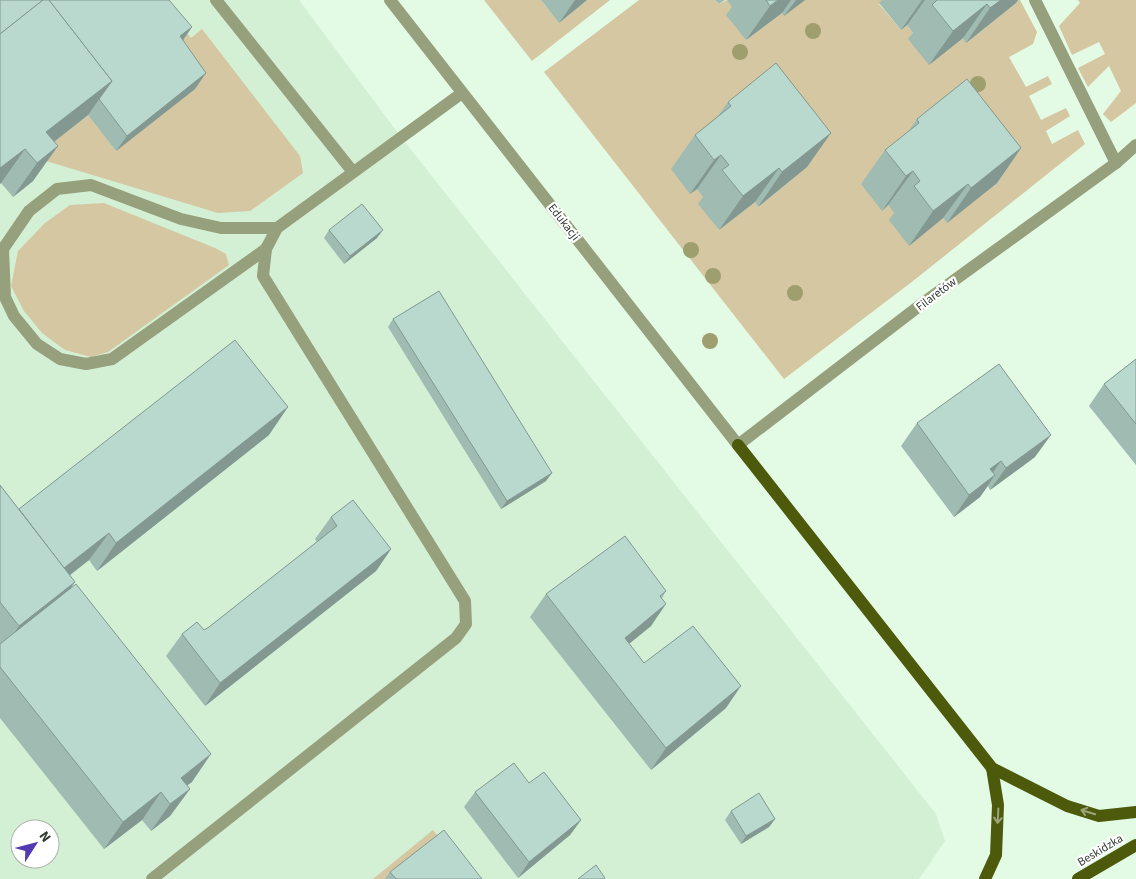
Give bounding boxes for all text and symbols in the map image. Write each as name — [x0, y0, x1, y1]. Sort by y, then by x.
street label: Edukacji — [544, 200, 583, 244]
street label: Filaretów — [912, 273, 960, 315]
one-way arrow — [1080, 807, 1096, 817]
one-way arrow — [993, 808, 1002, 824]
north arrow — [10, 819, 60, 869]
text: N — [34, 827, 56, 847]
street label: Beskidzka — [1074, 830, 1126, 871]

